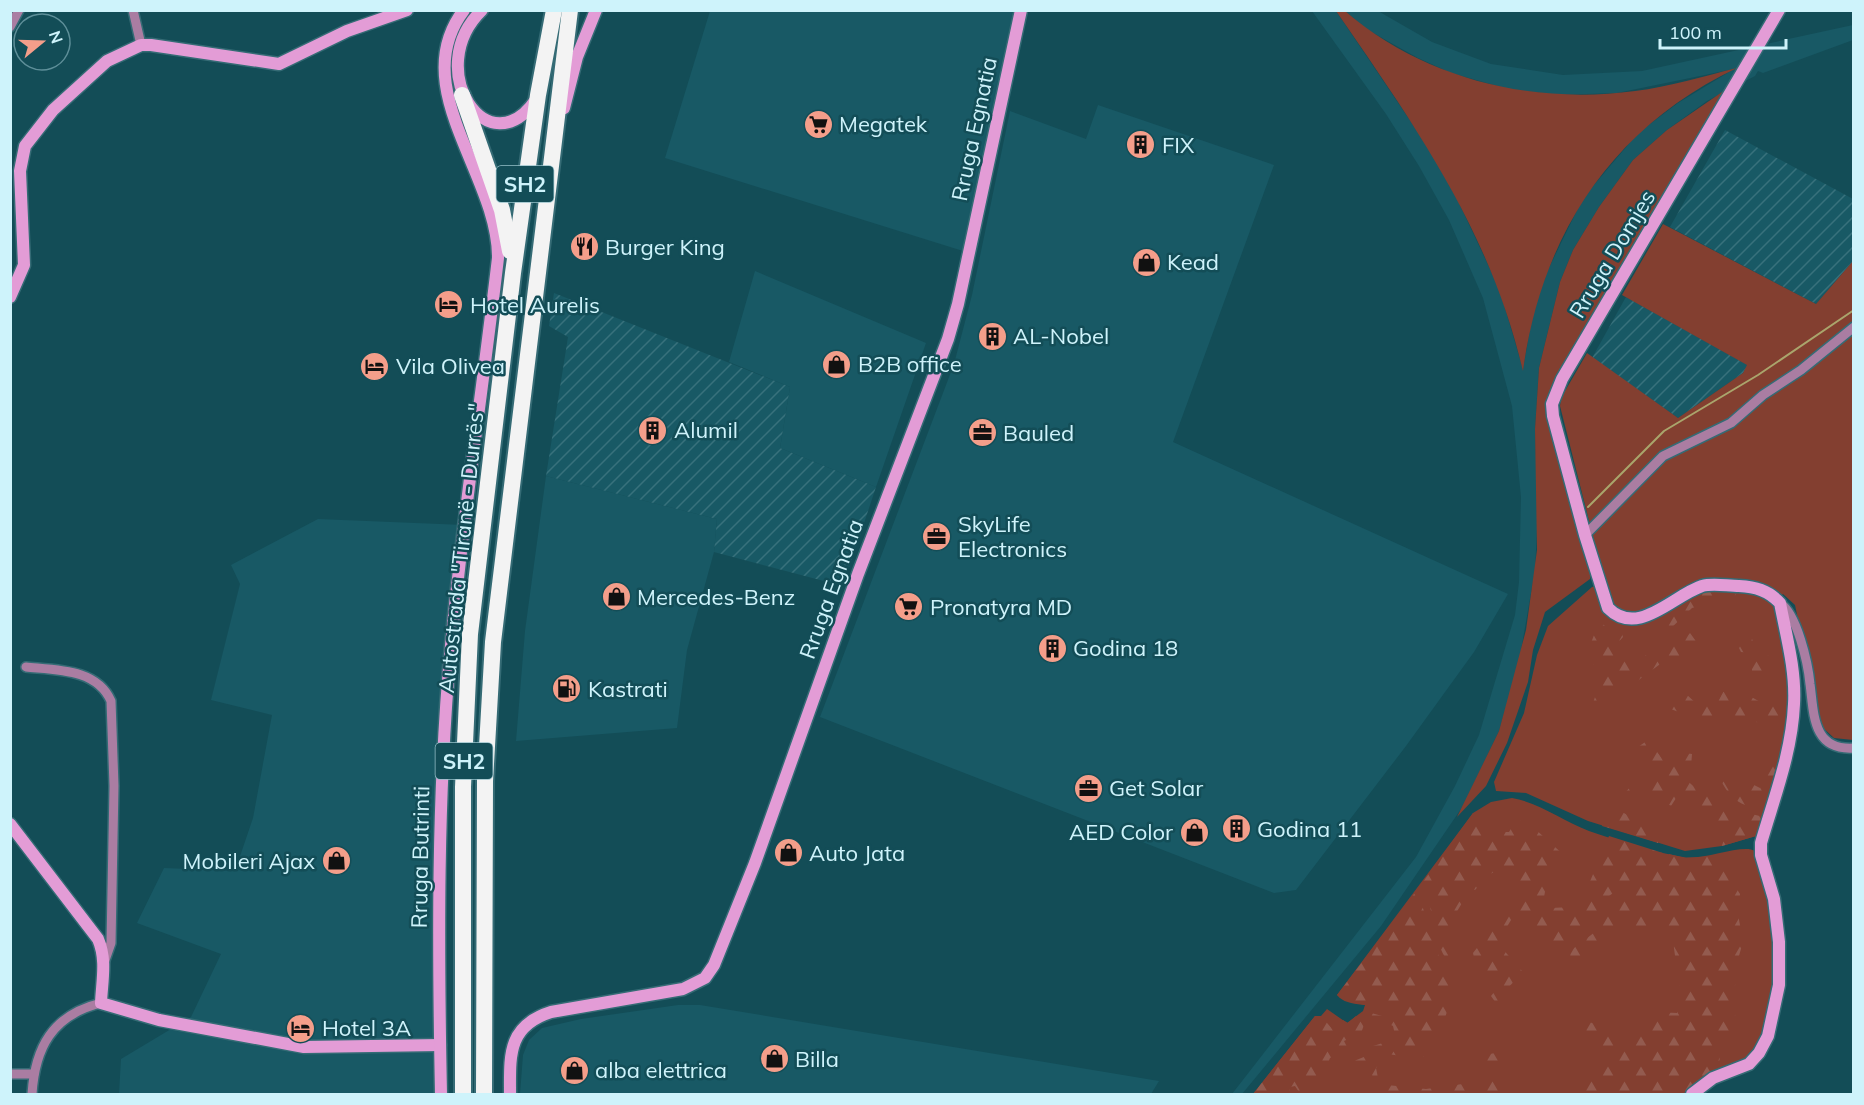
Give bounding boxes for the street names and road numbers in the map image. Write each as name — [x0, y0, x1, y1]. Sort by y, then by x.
street label: Rruga Egnatia — [945, 54, 1003, 204]
road number: SH2 — [496, 166, 554, 202]
street label: Rruga Domjes — [1563, 185, 1661, 323]
street label: Autostrada "Tiranë - Durrës" — [432, 402, 490, 694]
street label: Rruga Egnatia — [793, 515, 869, 663]
road number: SH2 — [436, 743, 492, 779]
street label: Rruga Butrinti — [405, 786, 435, 928]

